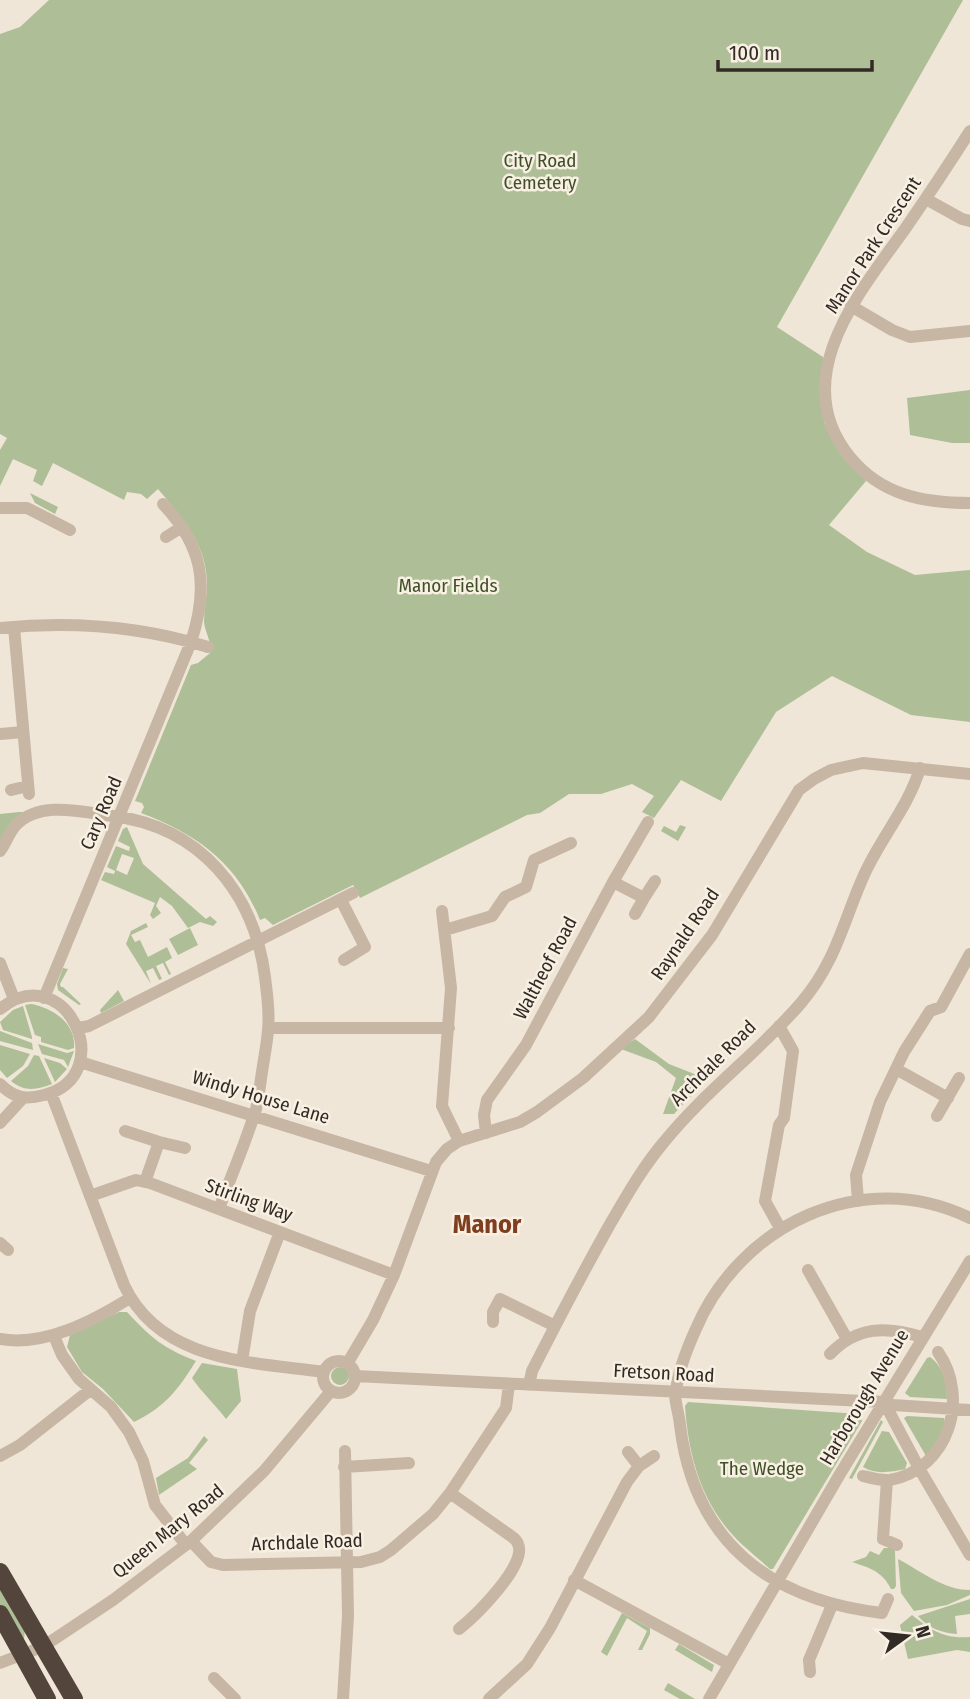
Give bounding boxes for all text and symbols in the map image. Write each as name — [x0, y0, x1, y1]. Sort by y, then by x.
scale bar — [718, 28, 872, 72]
text: 100 m — [729, 40, 780, 66]
park label: City Road Cemetery — [503, 149, 577, 194]
street label: Manor Park Crescent — [820, 172, 926, 318]
park label: Manor Fields — [398, 574, 498, 597]
street label: Cary Road — [75, 773, 127, 853]
street label: Raynald Road — [646, 884, 724, 984]
street label: Waltheof Road — [508, 913, 582, 1023]
street label: Archdale Road — [665, 1015, 761, 1111]
street label: Windy House Lane — [189, 1065, 333, 1129]
street label: Stirling Way — [202, 1174, 296, 1227]
district label: Manor — [453, 1209, 522, 1240]
street label: Harborough Avenue — [814, 1325, 914, 1469]
street label: Fretson Road — [613, 1359, 715, 1387]
park label: The Wedge — [720, 1457, 804, 1480]
street label: Queen Mary Road — [108, 1479, 228, 1583]
street label: Archdale Road — [251, 1529, 363, 1555]
north arrow — [872, 1601, 942, 1671]
text: N — [910, 1623, 936, 1640]

